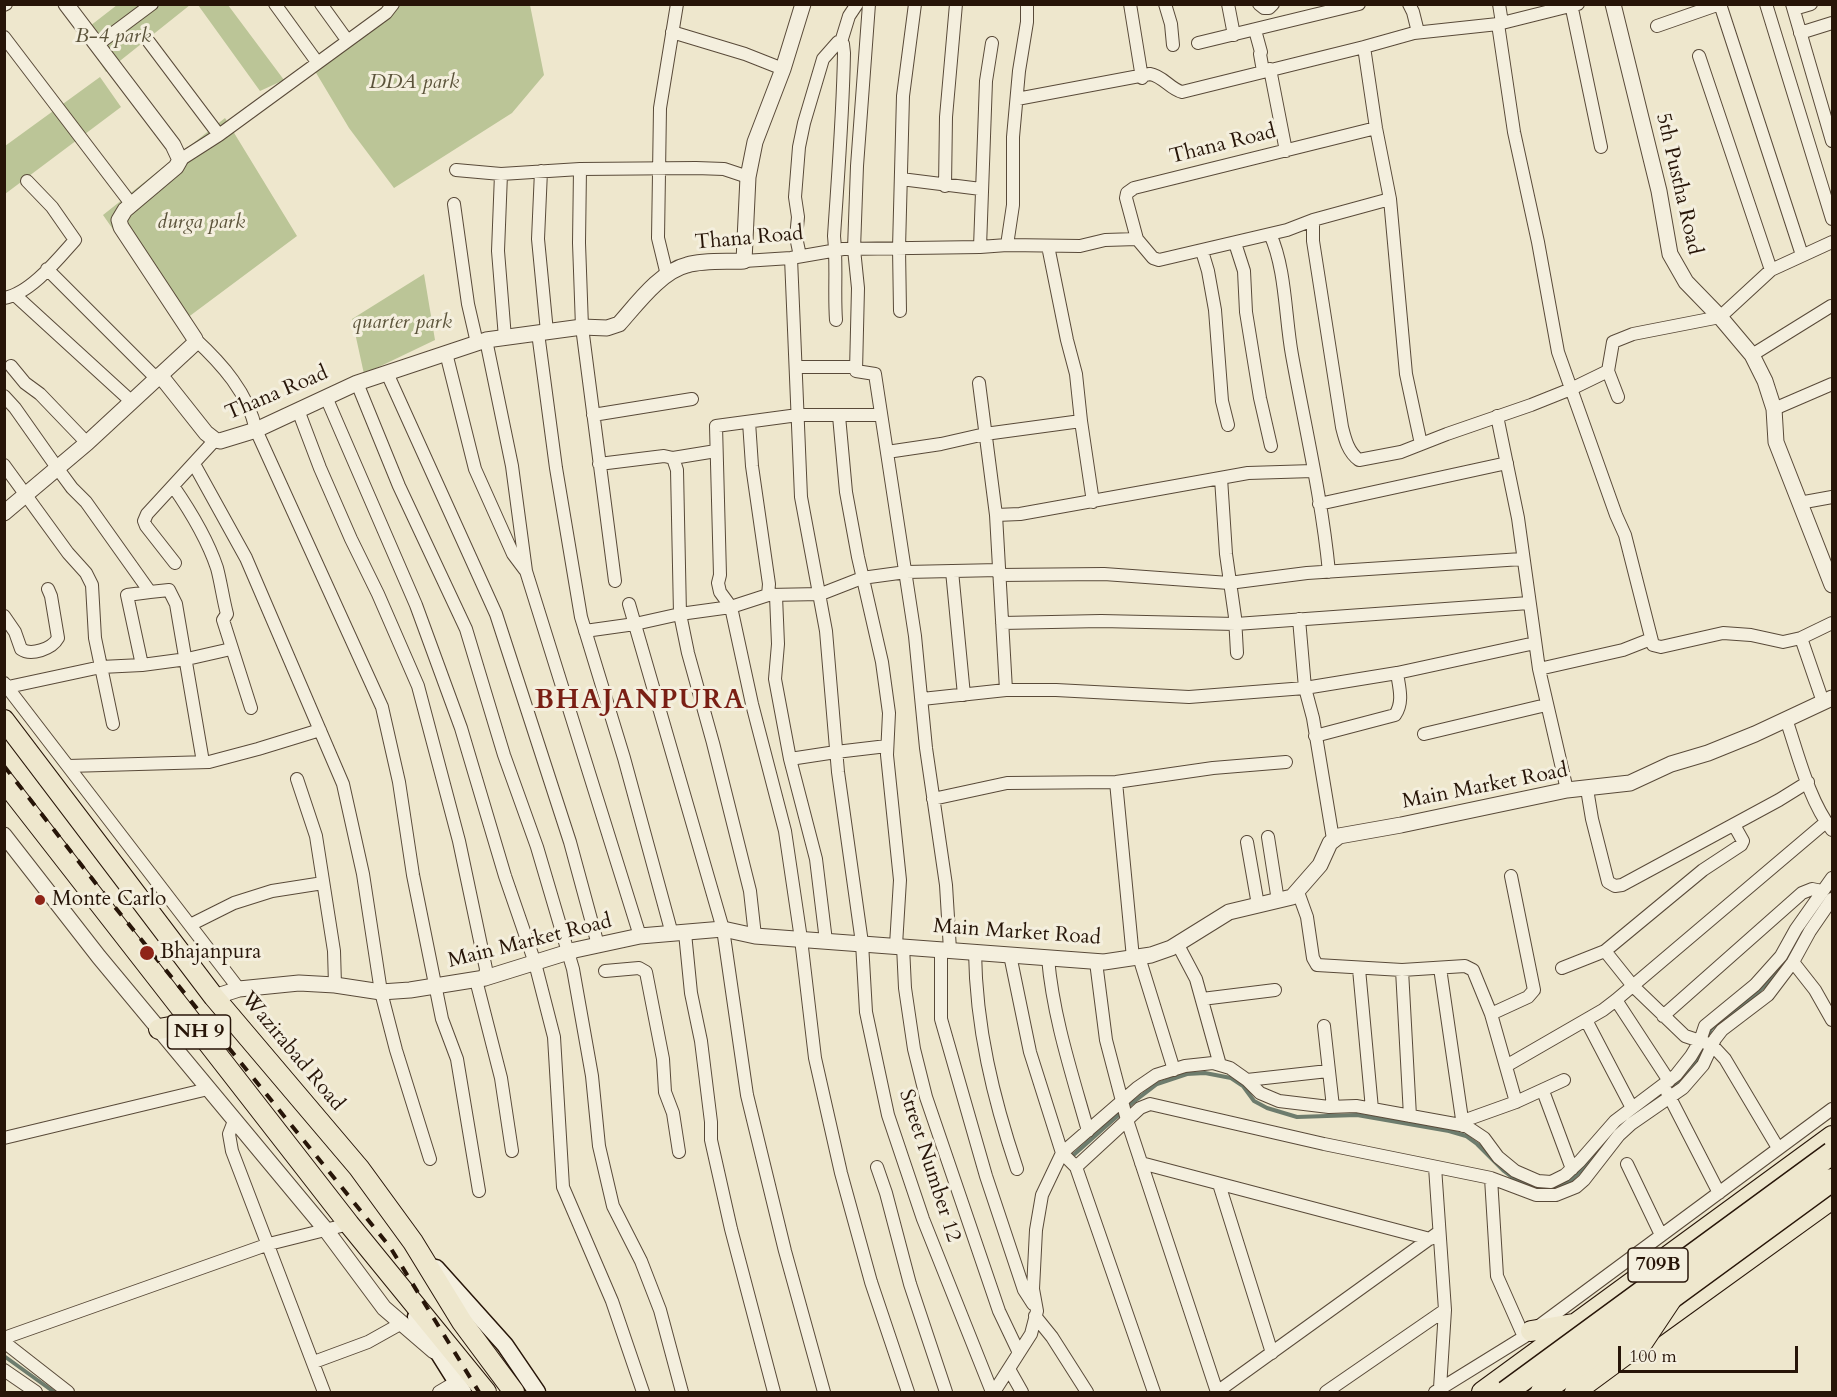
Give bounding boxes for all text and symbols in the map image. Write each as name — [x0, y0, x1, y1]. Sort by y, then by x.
park label: B-4 park — [75, 24, 151, 50]
park label: DDA park — [369, 70, 459, 96]
street label: 5th Pustha Road — [1649, 111, 1707, 257]
street label: Thana Road — [1167, 120, 1279, 170]
park label: durga park — [157, 210, 245, 236]
street label: Thana Road — [694, 222, 804, 256]
park label: quarter park — [352, 310, 452, 336]
street label: Thana Road — [222, 361, 332, 427]
district label: BHAJANPURA — [534, 686, 746, 718]
street label: Main Market Road — [1400, 759, 1570, 815]
place label: Monte Carlo — [52, 887, 166, 913]
marker: Monte Carlo — [33, 893, 47, 907]
street label: Main Market Road — [445, 909, 615, 975]
street label: Main Market Road — [932, 915, 1102, 951]
place label: Bhajanpura — [160, 940, 261, 966]
marker: Bhajanpura — [138, 944, 156, 962]
street label: Wazirabad Road — [235, 987, 349, 1117]
road number: NH 9 — [168, 1015, 230, 1049]
street label: Street Number 12 — [892, 1087, 966, 1245]
road number: 709B — [1628, 1248, 1688, 1282]
scale bar — [1621, 1334, 1801, 1372]
text: 100 m — [1629, 1344, 1677, 1369]

